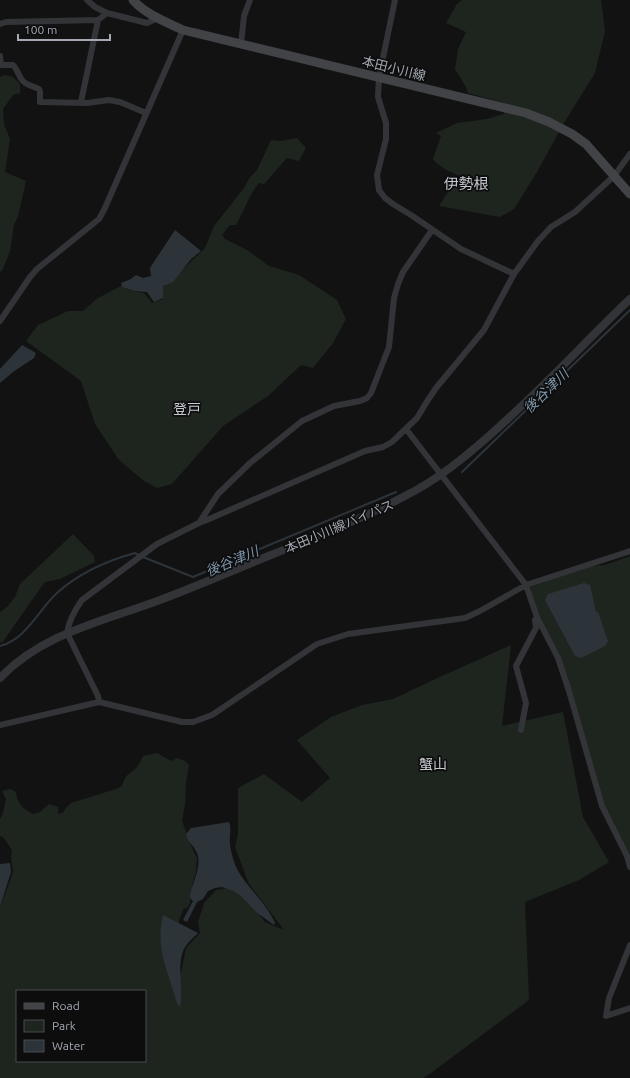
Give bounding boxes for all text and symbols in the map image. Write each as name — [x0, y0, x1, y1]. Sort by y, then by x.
scale bar — [18, 16, 110, 42]
text: 100 m — [24, 23, 57, 36]
street label: 本田小川線 — [361, 53, 427, 83]
district label: 伊勢根 — [443, 175, 489, 192]
water label: 後谷津川 — [520, 364, 573, 416]
district label: 登戸 — [173, 401, 201, 417]
street label: 本田小川線バイパス — [283, 497, 395, 555]
water label: 後谷津川 — [203, 542, 263, 579]
district label: 蟹山 — [419, 756, 447, 772]
legend — [16, 990, 146, 1062]
text: Road — [52, 999, 80, 1012]
text: Park — [52, 1019, 76, 1032]
text: Water — [52, 1039, 85, 1052]

